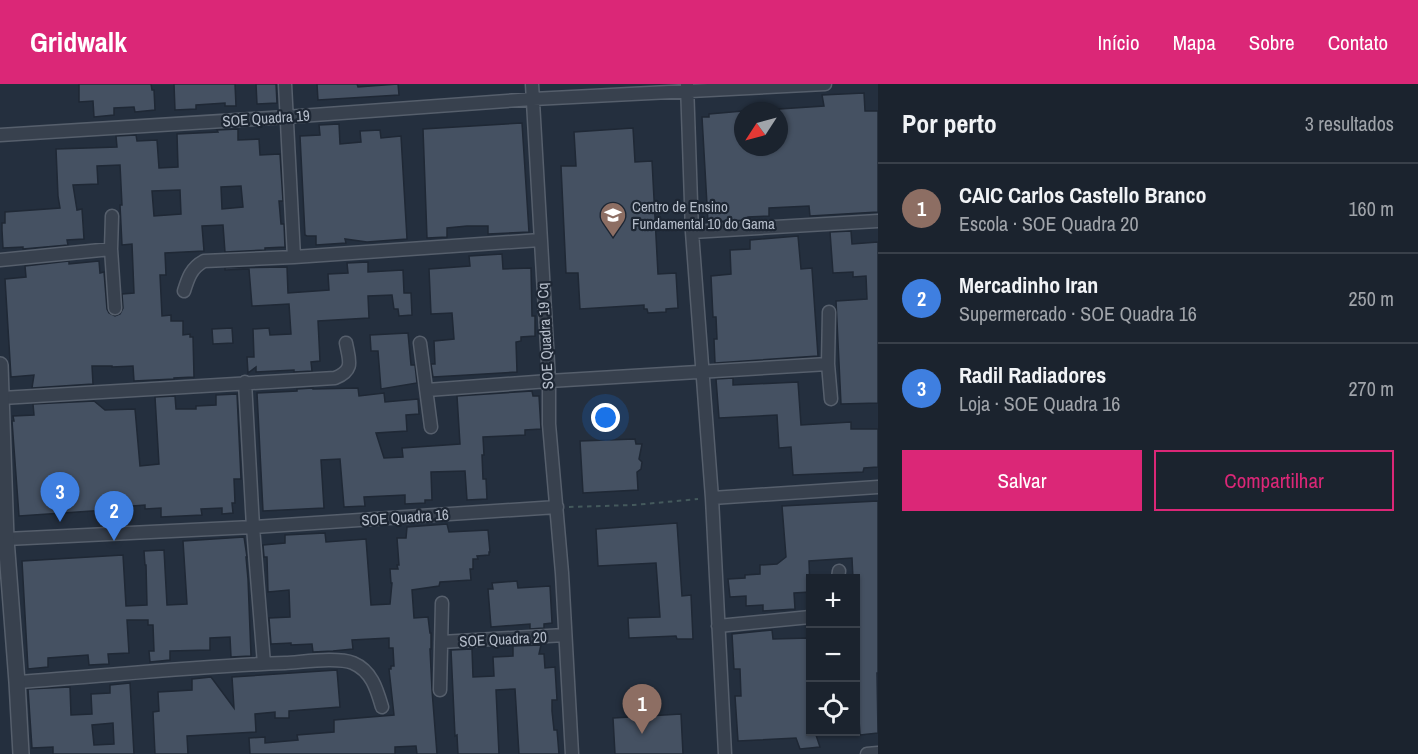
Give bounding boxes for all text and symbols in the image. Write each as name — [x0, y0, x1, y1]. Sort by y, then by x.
text: Gridwalk — [30, 23, 127, 61]
text: Início — [1098, 28, 1140, 57]
text: Mapa — [1173, 28, 1216, 57]
text: Sobre — [1249, 28, 1295, 57]
text: Contato — [1328, 28, 1388, 57]
north arrow — [734, 102, 788, 156]
street label: SOE Quadra 19 — [222, 104, 311, 132]
text: Por perto — [902, 106, 997, 141]
text: 3 resultados — [1305, 110, 1394, 137]
text: CAIC Carlos Castello Branco — [959, 180, 1207, 210]
text: 1 — [917, 195, 926, 222]
text: 160 m — [1348, 195, 1394, 222]
place label: Centro de Ensino Fundamental 10 do Gama — [632, 196, 775, 234]
school or university icon: Centro de Ensino Fundamental 10 do Gama — [598, 200, 628, 238]
text: Escola · SOE Quadra 20 — [959, 210, 1139, 237]
text: Mercadinho Iran — [959, 270, 1098, 300]
street label: SOE Quadra 19 Cq — [532, 282, 558, 390]
text: 2 — [917, 285, 926, 312]
text: 250 m — [1348, 285, 1394, 312]
text: Supermercado · SOE Quadra 16 — [959, 300, 1197, 327]
text: Radil Radiadores — [959, 360, 1106, 390]
text: 3 — [917, 375, 926, 402]
text: 270 m — [1348, 375, 1394, 402]
text: Loja · SOE Quadra 16 — [959, 390, 1120, 417]
your location — [591, 403, 620, 432]
button: Salvar — [902, 450, 1142, 511]
button: Compartilhar — [1154, 450, 1394, 511]
pin: 3 — [40, 472, 80, 522]
pin: 2 — [94, 492, 134, 541]
street label: SOE Quadra 16 — [361, 503, 450, 531]
map controls — [806, 574, 860, 736]
button: + — [806, 574, 860, 628]
street label: SOE Quadra 20 — [459, 626, 547, 652]
button: − — [806, 628, 860, 682]
button: locate — [806, 682, 860, 736]
pin: 1 — [622, 684, 662, 734]

